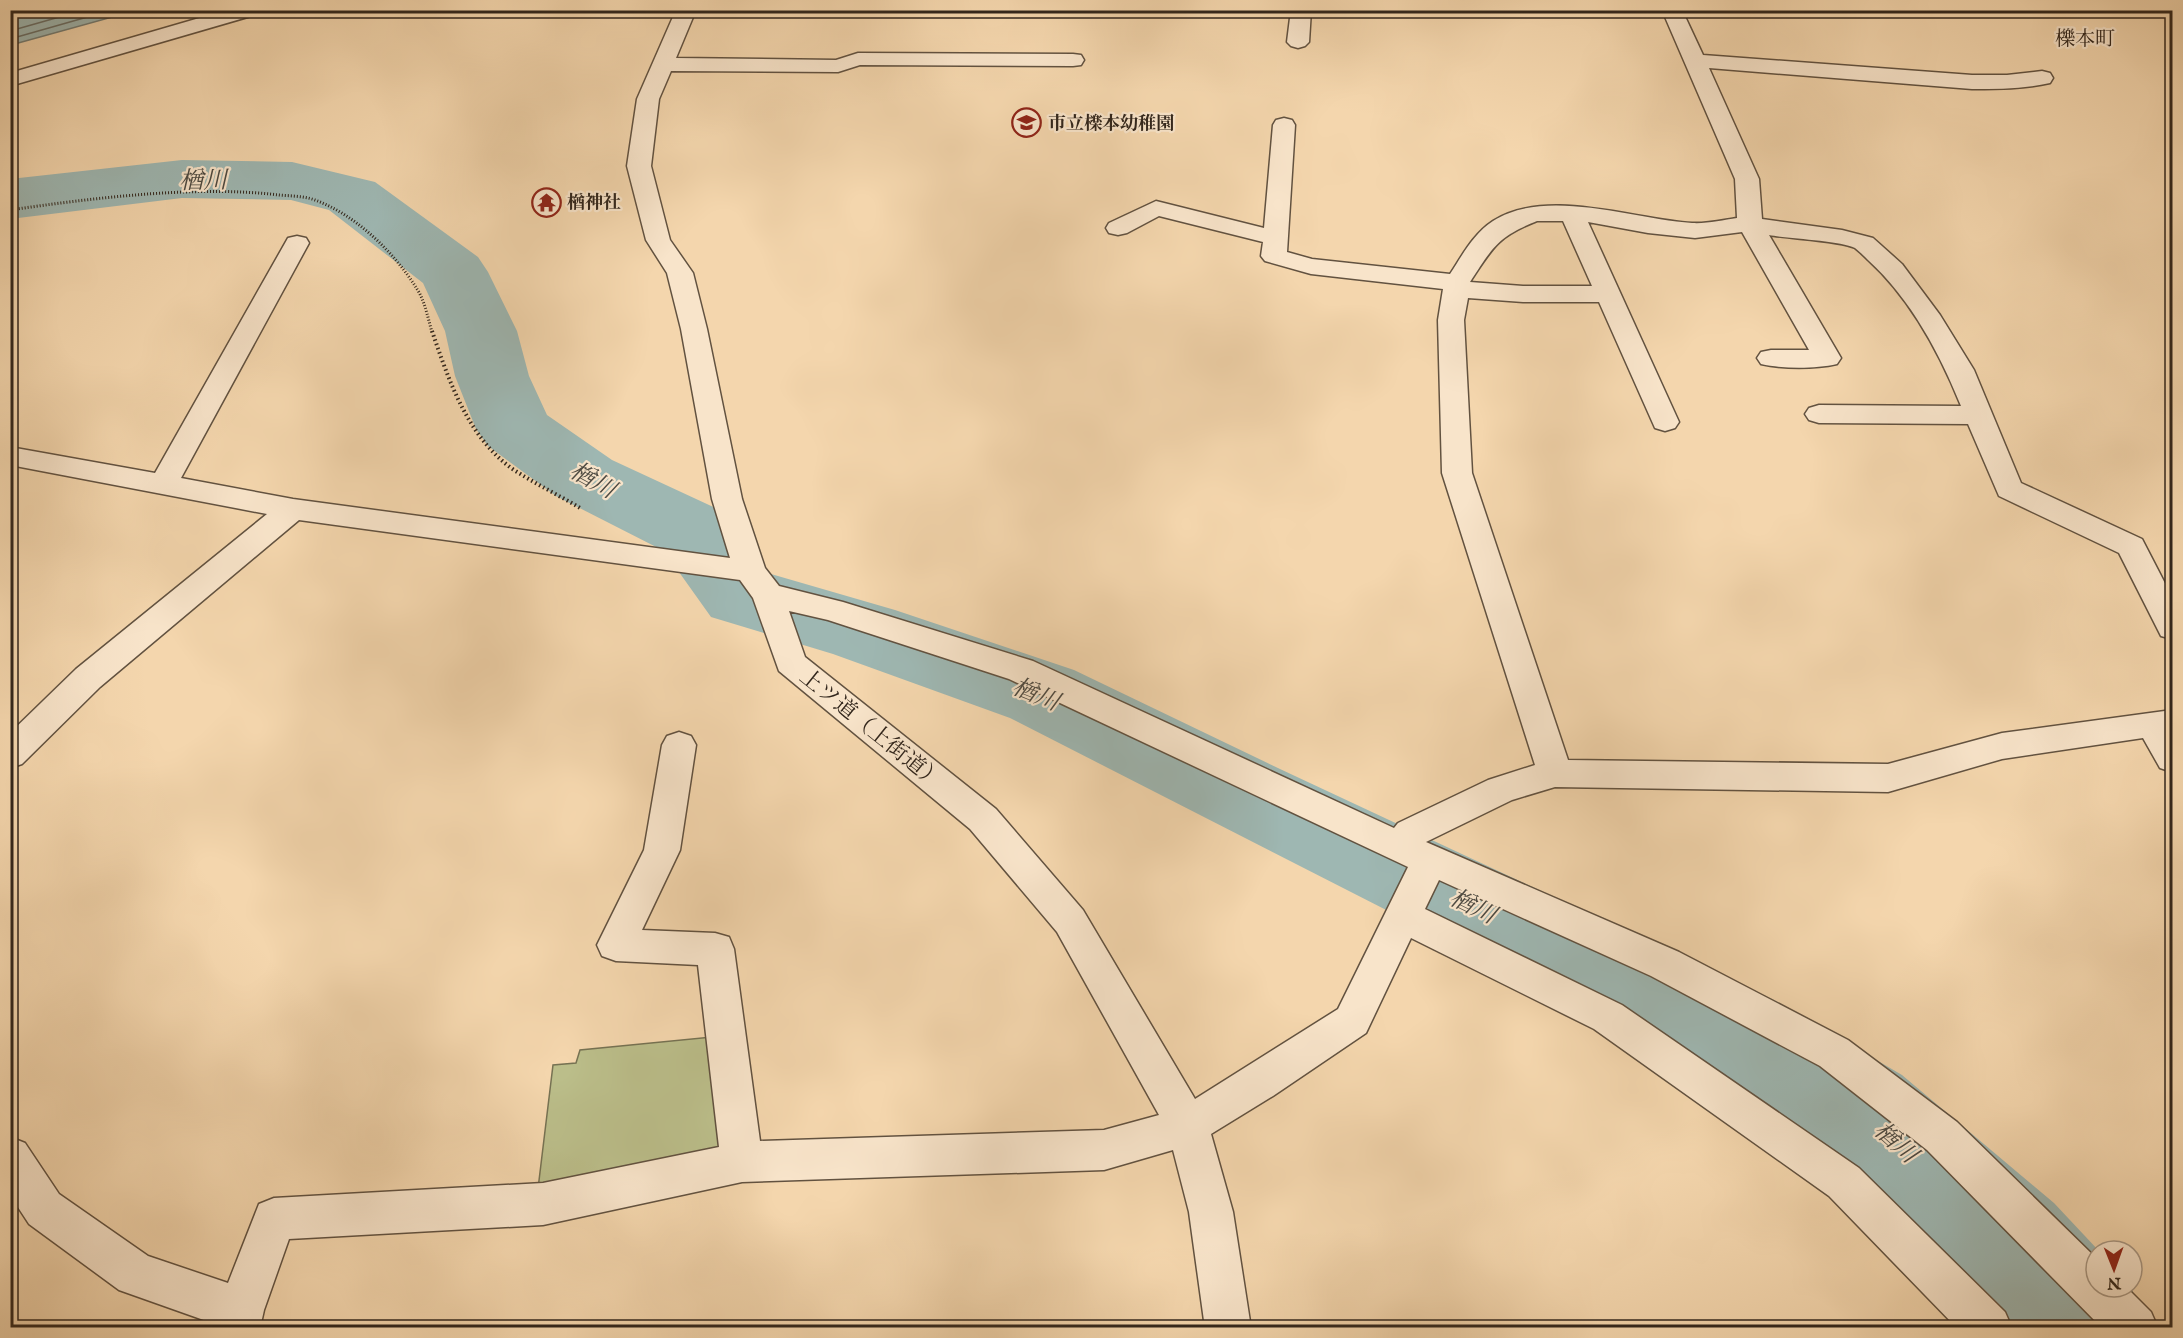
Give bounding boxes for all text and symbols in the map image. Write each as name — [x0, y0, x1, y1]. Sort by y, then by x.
district label: 櫟本町 — [2055, 27, 2115, 52]
school or university icon: 市立檪本幼稚園 — [1011, 107, 1043, 139]
place label: 市立檪本幼稚園 — [1048, 113, 1174, 136]
water label: 楢川 — [179, 166, 230, 197]
temple icon: 楢神社 — [530, 186, 562, 218]
place label: 楢神社 — [567, 192, 621, 215]
water label: 楢川 — [564, 456, 623, 508]
street label: 上ツ道（上街道） — [794, 663, 948, 796]
water label: 楢川 — [1007, 672, 1066, 720]
water label: 楢川 — [1444, 883, 1503, 933]
water label: 楢川 — [1867, 1116, 1925, 1173]
north arrow — [2084, 1239, 2144, 1299]
text: N — [2107, 1272, 2122, 1292]

